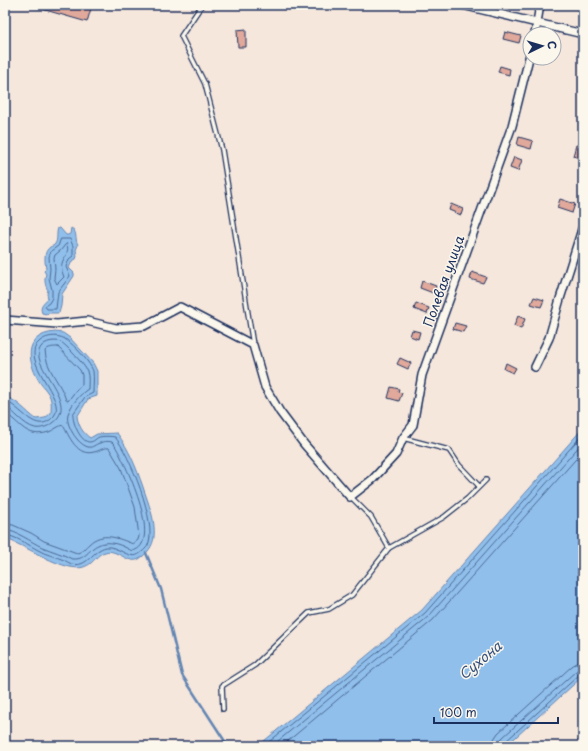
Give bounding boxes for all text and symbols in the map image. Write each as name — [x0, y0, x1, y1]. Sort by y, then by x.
north arrow — [522, 26, 562, 66]
text: С — [544, 40, 561, 50]
street label: Полевая улица — [418, 232, 469, 329]
water label: Сухона — [454, 635, 507, 684]
scale bar — [434, 699, 558, 725]
text: 100 m — [440, 703, 477, 721]

